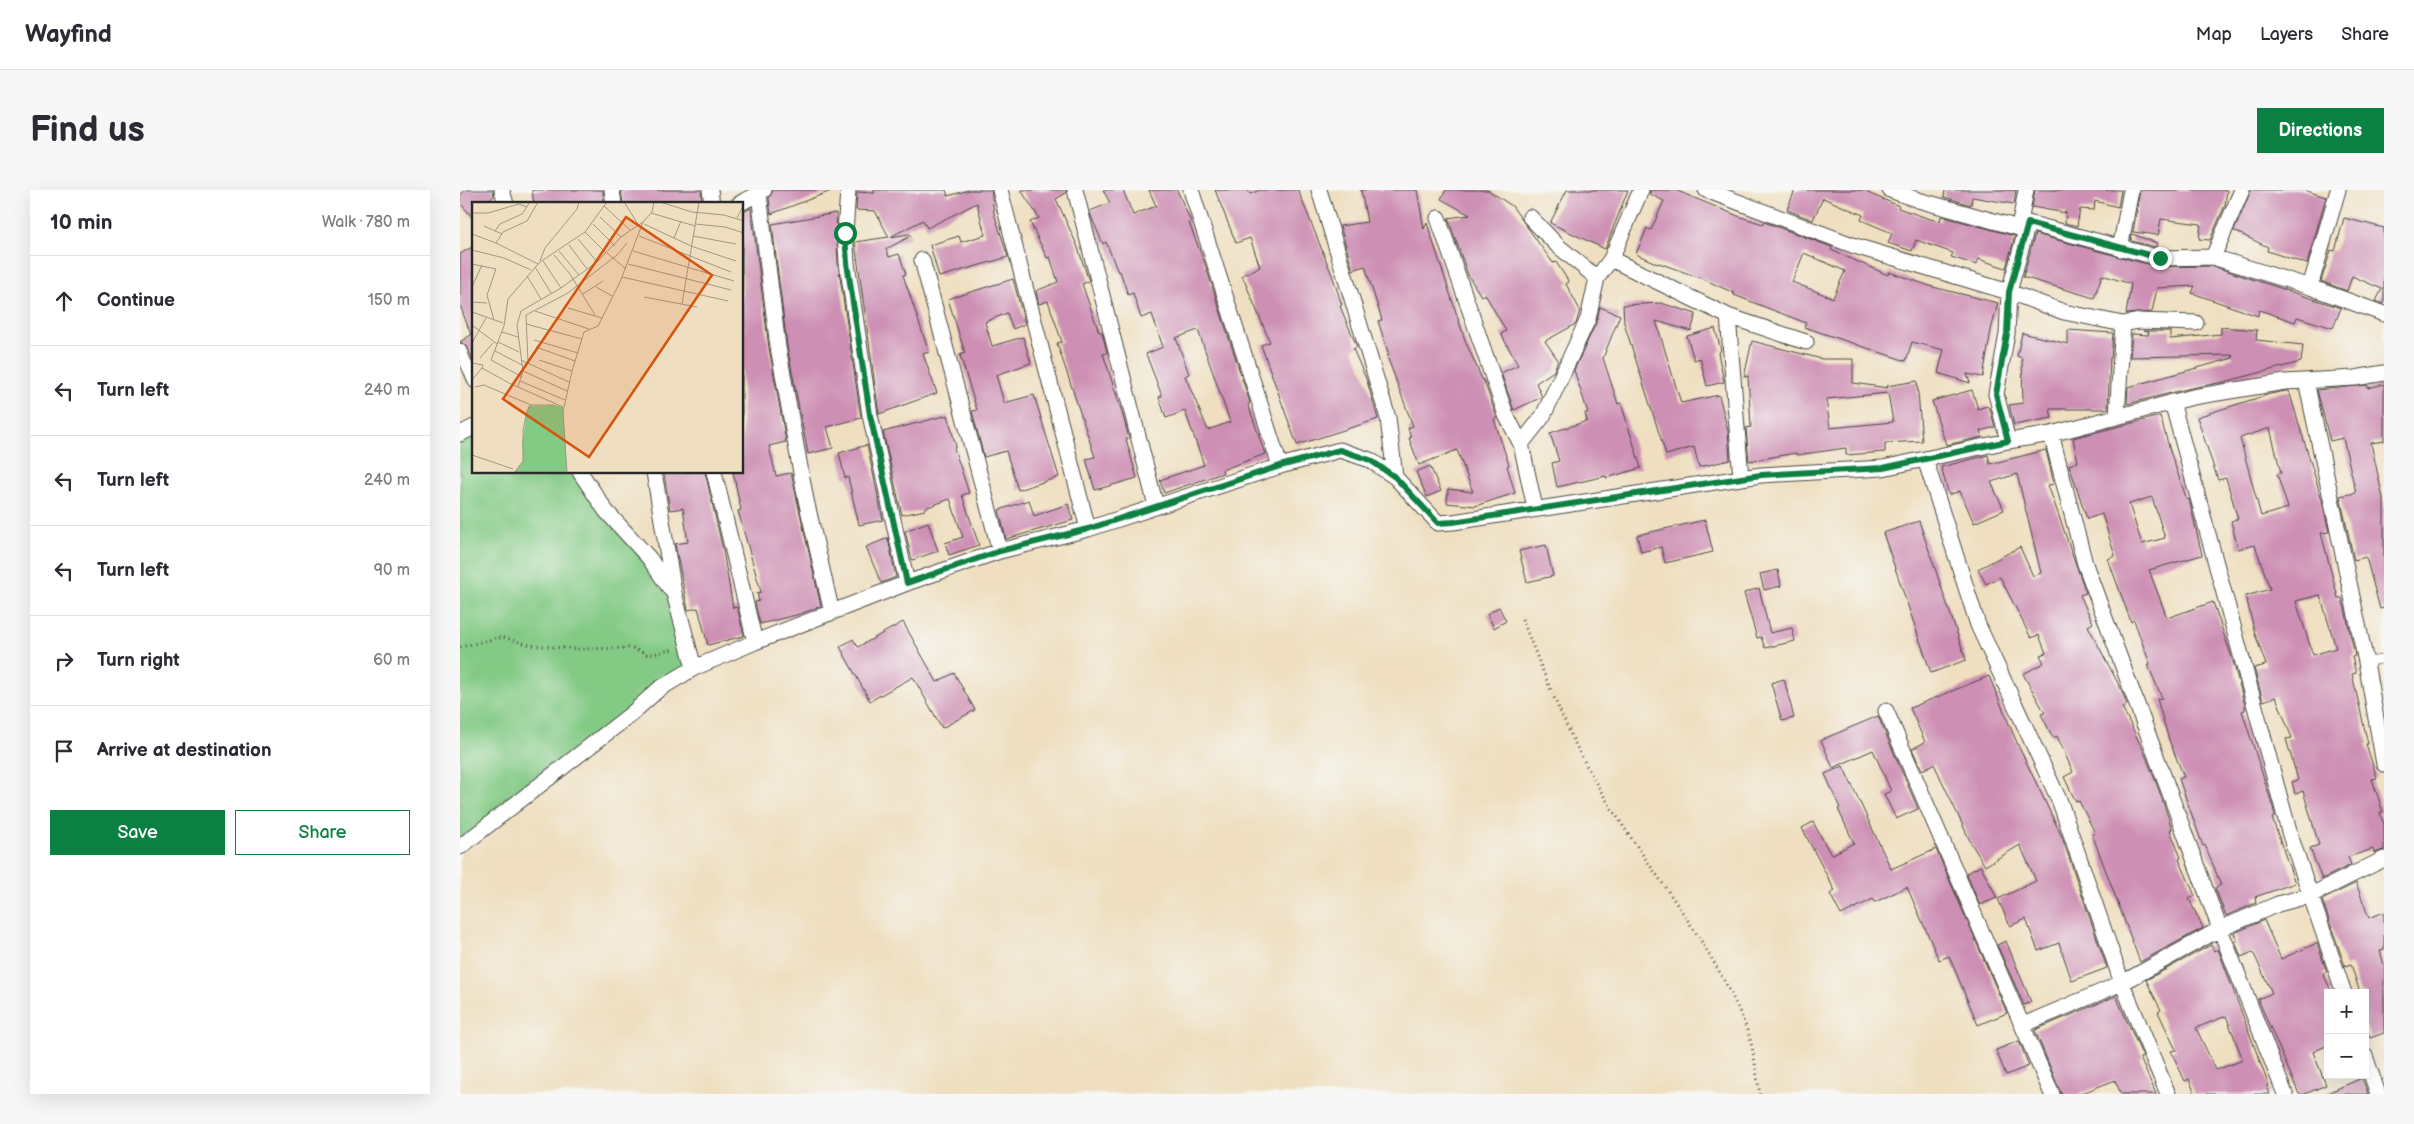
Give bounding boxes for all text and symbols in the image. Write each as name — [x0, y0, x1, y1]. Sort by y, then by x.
text: Wayfind — [25, 20, 112, 49]
text: Map — [2196, 24, 2232, 45]
text: Layers — [2260, 24, 2313, 45]
text: Share — [2341, 24, 2389, 45]
button: Directions — [2257, 108, 2384, 153]
text: Find us — [30, 109, 145, 152]
inset map — [472, 202, 744, 474]
text: 10 min — [50, 210, 112, 235]
text: Walk · 780 m — [322, 213, 410, 232]
route start — [834, 222, 857, 245]
route end — [2149, 247, 2172, 270]
icon: ahead — [50, 287, 78, 315]
text: Continue — [97, 289, 175, 312]
text: 150 m — [368, 291, 410, 310]
icon: left — [50, 377, 78, 405]
text: Turn left — [97, 379, 169, 402]
text: 240 m — [364, 381, 410, 400]
icon: left — [50, 467, 78, 495]
text: Turn left — [97, 469, 169, 492]
text: 240 m — [364, 471, 410, 490]
icon: left — [50, 557, 78, 585]
text: Turn left — [97, 559, 169, 582]
text: 90 m — [374, 561, 410, 580]
icon: right — [50, 647, 78, 675]
text: Turn right — [97, 649, 180, 672]
text: 60 m — [373, 651, 410, 670]
icon: arrive — [50, 737, 78, 765]
text: Arrive at destination — [97, 739, 272, 762]
button: Save — [50, 810, 225, 855]
button: Share — [235, 810, 410, 855]
map controls — [2324, 989, 2369, 1079]
button: + — [2324, 989, 2369, 1034]
button: − — [2324, 1034, 2369, 1079]

